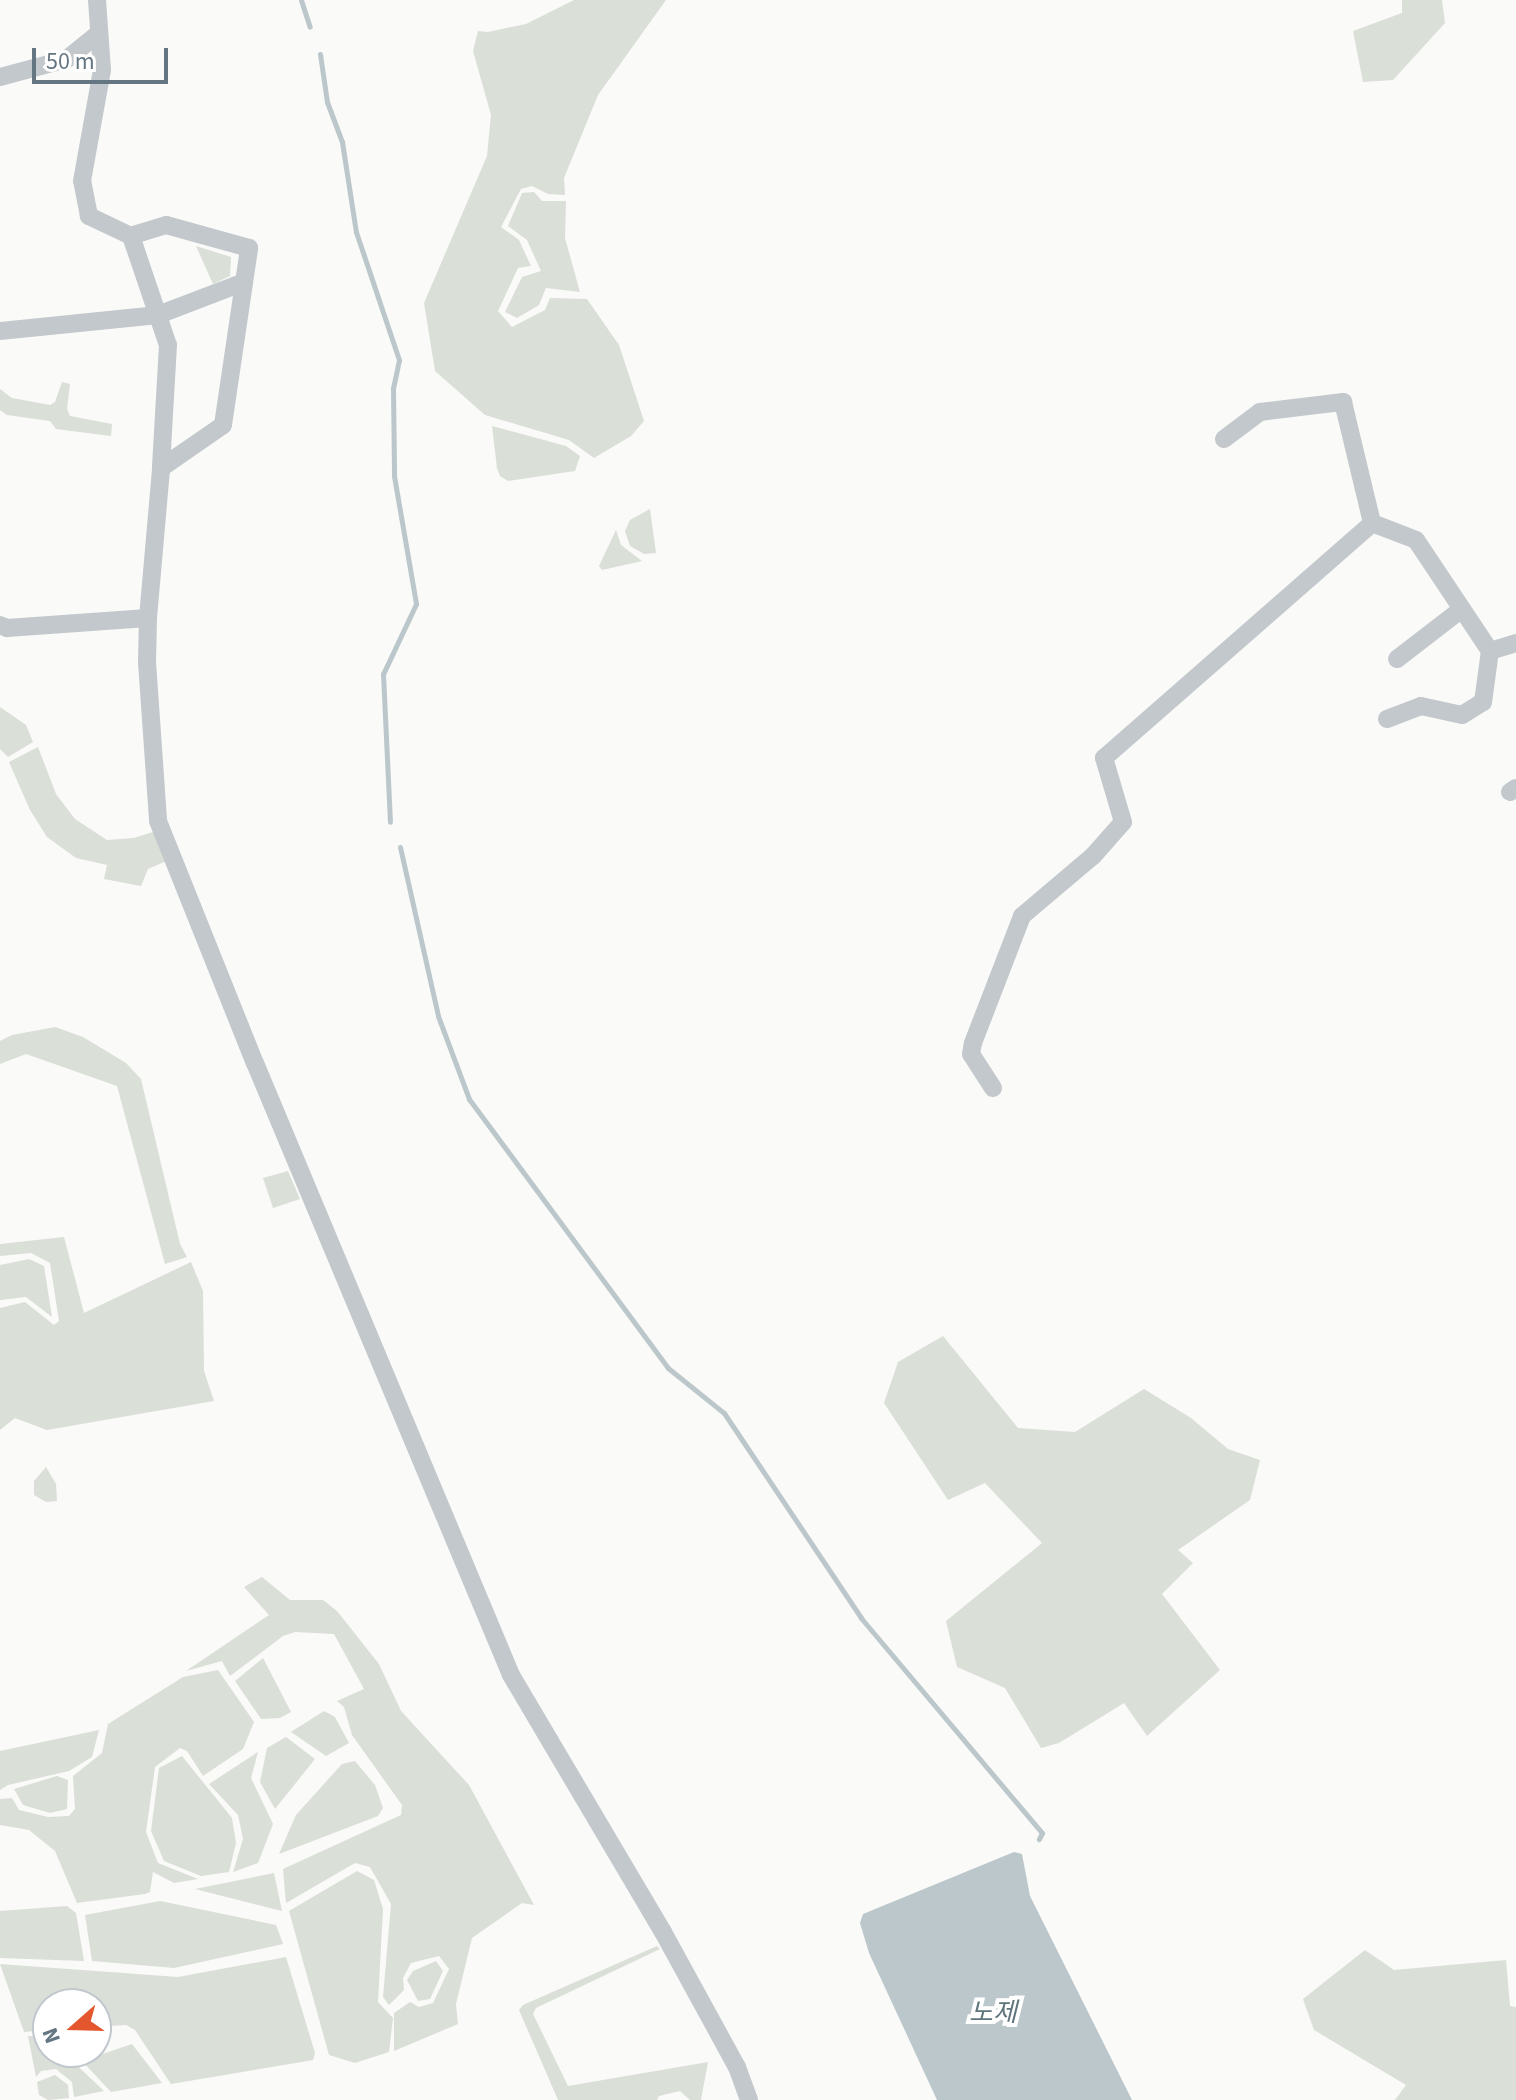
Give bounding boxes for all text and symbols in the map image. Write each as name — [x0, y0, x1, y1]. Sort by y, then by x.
scale bar — [36, 32, 172, 82]
text: 50 m — [46, 44, 95, 79]
north arrow — [32, 1988, 112, 2068]
water label: 노제 — [969, 1997, 1017, 2029]
text: N — [34, 2023, 69, 2048]

